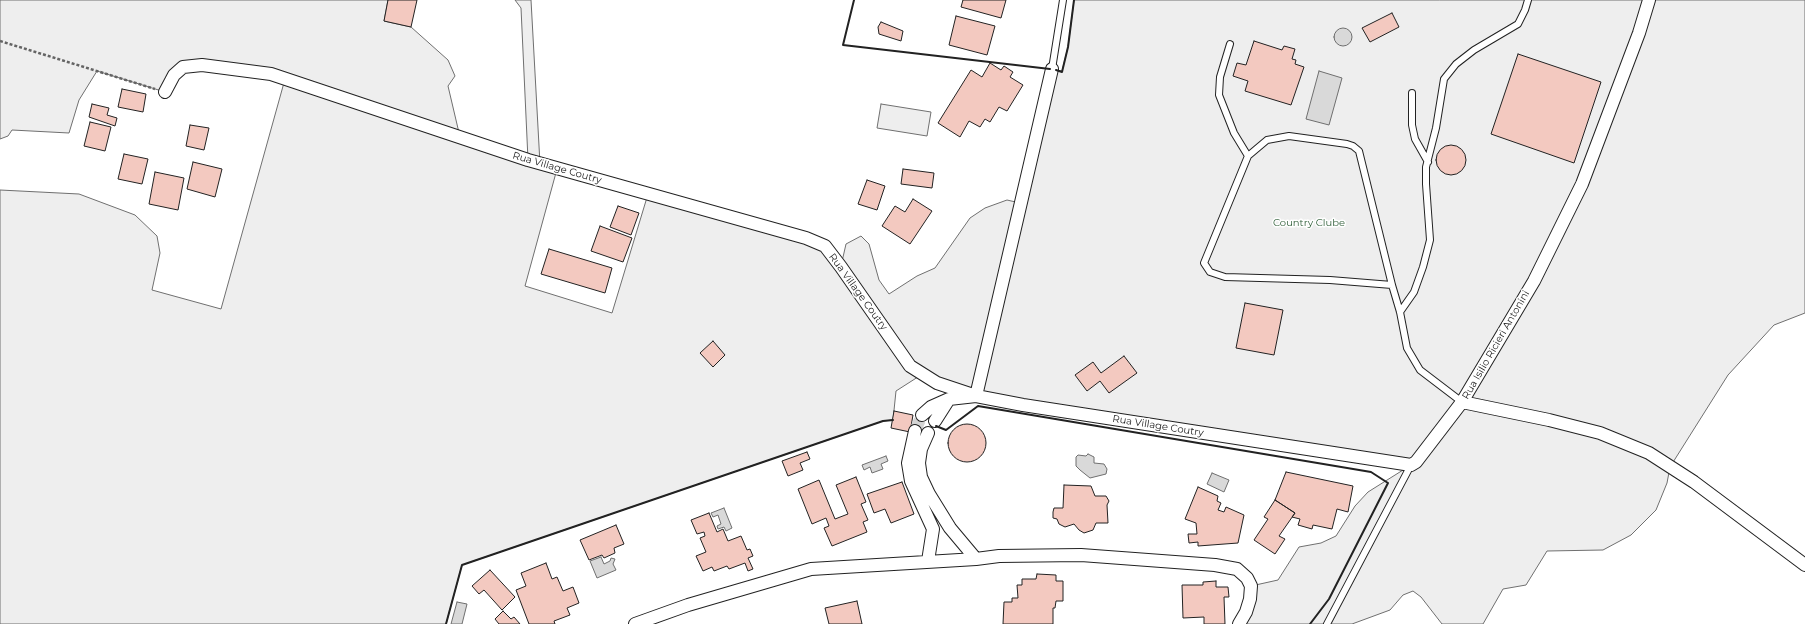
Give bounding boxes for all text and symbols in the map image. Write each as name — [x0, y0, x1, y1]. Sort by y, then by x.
street label: Rua Village Coutry — [511, 150, 603, 186]
park label: Country Clube — [1273, 217, 1345, 229]
street label: Rua Village Coutry — [826, 251, 890, 333]
street label: Rua Isilio Ricieri Antonini — [1460, 288, 1532, 402]
street label: Rua Village Coutry — [1112, 413, 1204, 439]

